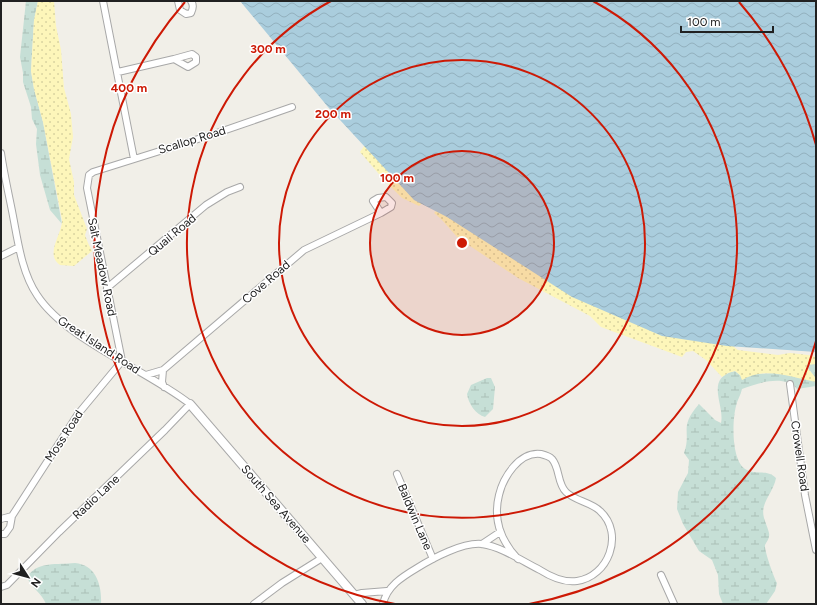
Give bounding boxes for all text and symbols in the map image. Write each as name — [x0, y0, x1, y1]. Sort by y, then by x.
scale bar — [681, 8, 773, 34]
text: 100 m — [687, 15, 721, 29]
text: 300 m — [250, 42, 286, 56]
text: 400 m — [111, 81, 147, 95]
text: 200 m — [315, 107, 351, 121]
street label: Scallop Road — [157, 123, 227, 157]
text: 100 m — [380, 171, 414, 185]
street label: Quail Road — [145, 211, 199, 259]
street label: Salt Meadow Road — [85, 216, 119, 318]
centre of rings — [455, 236, 469, 250]
street label: Cove Road — [239, 257, 293, 307]
street label: Great Island Road — [55, 313, 143, 377]
street label: Moss Road — [42, 407, 86, 465]
street label: Crowell Road — [788, 420, 812, 492]
street label: South Sea Avenue — [238, 462, 314, 546]
street label: Radio Lane — [70, 471, 123, 522]
street label: Baldwin Lane — [395, 482, 435, 553]
north arrow — [8, 557, 48, 597]
text: N — [28, 575, 43, 590]

